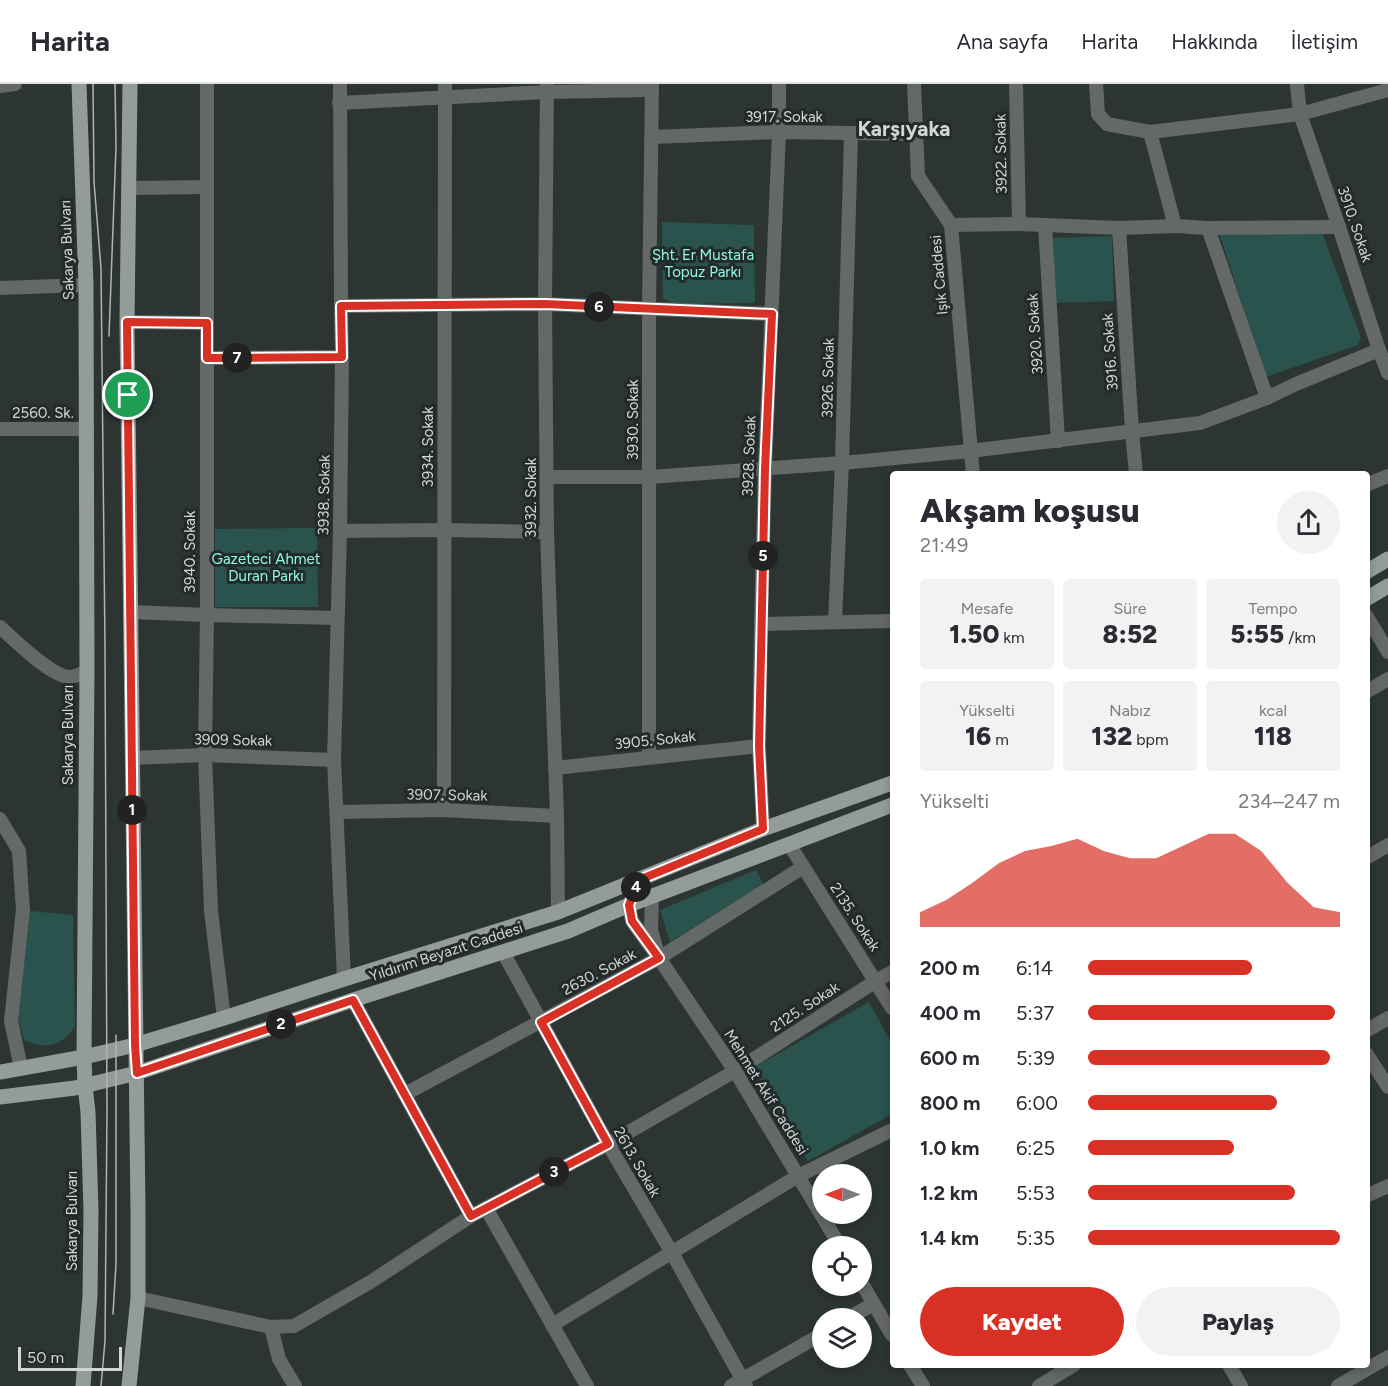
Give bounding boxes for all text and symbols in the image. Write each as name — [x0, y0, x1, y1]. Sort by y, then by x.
text: Harita — [30, 24, 110, 58]
text: Ana sayfa — [957, 29, 1048, 54]
text: Harita — [1081, 29, 1138, 54]
text: Hakkında — [1171, 29, 1258, 54]
text: İletişim — [1291, 29, 1358, 54]
street label: 3917. Sokak — [745, 108, 824, 126]
street label: 3922. Sokak — [991, 113, 1011, 194]
district label: Karşıyaka — [857, 116, 951, 141]
street label: 3910. Sokak — [1334, 184, 1377, 265]
street label: Sakarya Bulvarı — [56, 199, 78, 301]
street label: Işık Caddesi — [927, 234, 951, 316]
park label: Şht. Er Mustafa Topuz Parkı — [652, 246, 754, 281]
pin: 6 — [584, 292, 614, 322]
street label: 3920. Sokak — [1023, 292, 1047, 375]
text: 6 — [594, 297, 604, 316]
street label: 3916. Sokak — [1098, 312, 1122, 392]
street label: 3926. Sokak — [818, 337, 838, 418]
pin: 7 — [222, 343, 252, 373]
text: 7 — [233, 348, 241, 367]
pin — [102, 369, 153, 420]
icon: arrive — [111, 378, 144, 411]
street label: 3930. Sokak — [624, 379, 642, 461]
street label: 2560. Sk. — [12, 404, 74, 422]
street label: 3934. Sokak — [419, 406, 437, 487]
street label: 3928. Sokak — [739, 414, 759, 497]
street label: 3938. Sokak — [314, 454, 334, 536]
street label: 3932. Sokak — [522, 457, 540, 538]
text: Akşam koşusu — [920, 491, 1140, 530]
button: share — [1277, 491, 1340, 554]
street label: 3940. Sokak — [181, 510, 199, 593]
text: 21:49 — [920, 533, 968, 557]
pin: 5 — [748, 541, 778, 571]
text: 5 — [758, 546, 768, 565]
park label: Gazeteci Ahmet Duran Parkı — [212, 550, 321, 585]
text: Mesafe — [961, 599, 1013, 618]
text: Süre — [1114, 599, 1146, 618]
text: Tempo — [1249, 599, 1297, 618]
text: 1.50 — [949, 618, 999, 650]
text: 8:52 — [1103, 618, 1157, 650]
text: 5:55 — [1230, 618, 1284, 650]
text: km — [999, 628, 1025, 647]
text: /km — [1284, 628, 1316, 647]
street label: Sakarya Bulvarı — [59, 685, 77, 785]
text: Yükselti — [959, 701, 1015, 720]
text: Nabız — [1109, 701, 1151, 720]
text: kcal — [1259, 701, 1287, 720]
text: 16 — [965, 720, 991, 752]
text: 132 — [1091, 720, 1132, 752]
text: 118 — [1254, 720, 1292, 752]
street label: 3905. Sokak — [613, 727, 697, 753]
street label: 3909 Sokak — [194, 730, 273, 750]
text: m — [991, 730, 1009, 749]
text: bpm — [1132, 730, 1169, 749]
street label: 3907. Sokak — [406, 785, 488, 805]
text: Yükselti — [920, 789, 989, 813]
text: 234–247 m — [1238, 789, 1340, 813]
pin: 1 — [117, 795, 147, 825]
text: 1 — [129, 800, 135, 819]
pin: 4 — [621, 872, 651, 902]
text: 4 — [631, 877, 641, 896]
street label: 2135. Sokak — [826, 879, 884, 955]
street label: Yıldırım Beyazıt Caddesi — [367, 919, 525, 985]
street label: 2630. Sokak — [559, 945, 640, 999]
text: 200 m — [920, 956, 980, 980]
text: 6:14 — [1016, 956, 1053, 980]
street label: 2125. Sokak — [767, 978, 843, 1036]
text: 400 m — [920, 1001, 981, 1025]
text: 5:37 — [1016, 1001, 1054, 1025]
pin: 2 — [266, 1009, 296, 1039]
text: 2 — [276, 1014, 286, 1033]
street label: Mehmet Akif Caddesi — [720, 1026, 812, 1158]
text: 600 m — [920, 1046, 980, 1070]
text: 5:39 — [1016, 1046, 1055, 1070]
text: 800 m — [920, 1091, 980, 1115]
text: 6:00 — [1016, 1091, 1058, 1115]
street label: 2613. Sokak — [610, 1124, 665, 1201]
text: 1.0 km — [920, 1136, 979, 1160]
text: 6:25 — [1016, 1136, 1055, 1160]
pin: 3 — [539, 1157, 569, 1187]
text: 3 — [550, 1162, 558, 1181]
north arrow — [812, 1164, 872, 1224]
map controls — [812, 1164, 872, 1368]
street label: Sakarya Bulvarı — [63, 1171, 81, 1271]
text: 1.2 km — [920, 1181, 978, 1205]
text: 5:53 — [1016, 1181, 1055, 1205]
text: 1.4 km — [920, 1226, 979, 1250]
text: 5:35 — [1016, 1226, 1055, 1250]
button: locate — [812, 1236, 872, 1296]
button: Kaydet — [920, 1287, 1124, 1356]
button: Paylaş — [1136, 1287, 1340, 1356]
button: layers — [812, 1308, 872, 1368]
scale bar — [18, 1344, 122, 1372]
text: 50 m — [27, 1348, 64, 1367]

